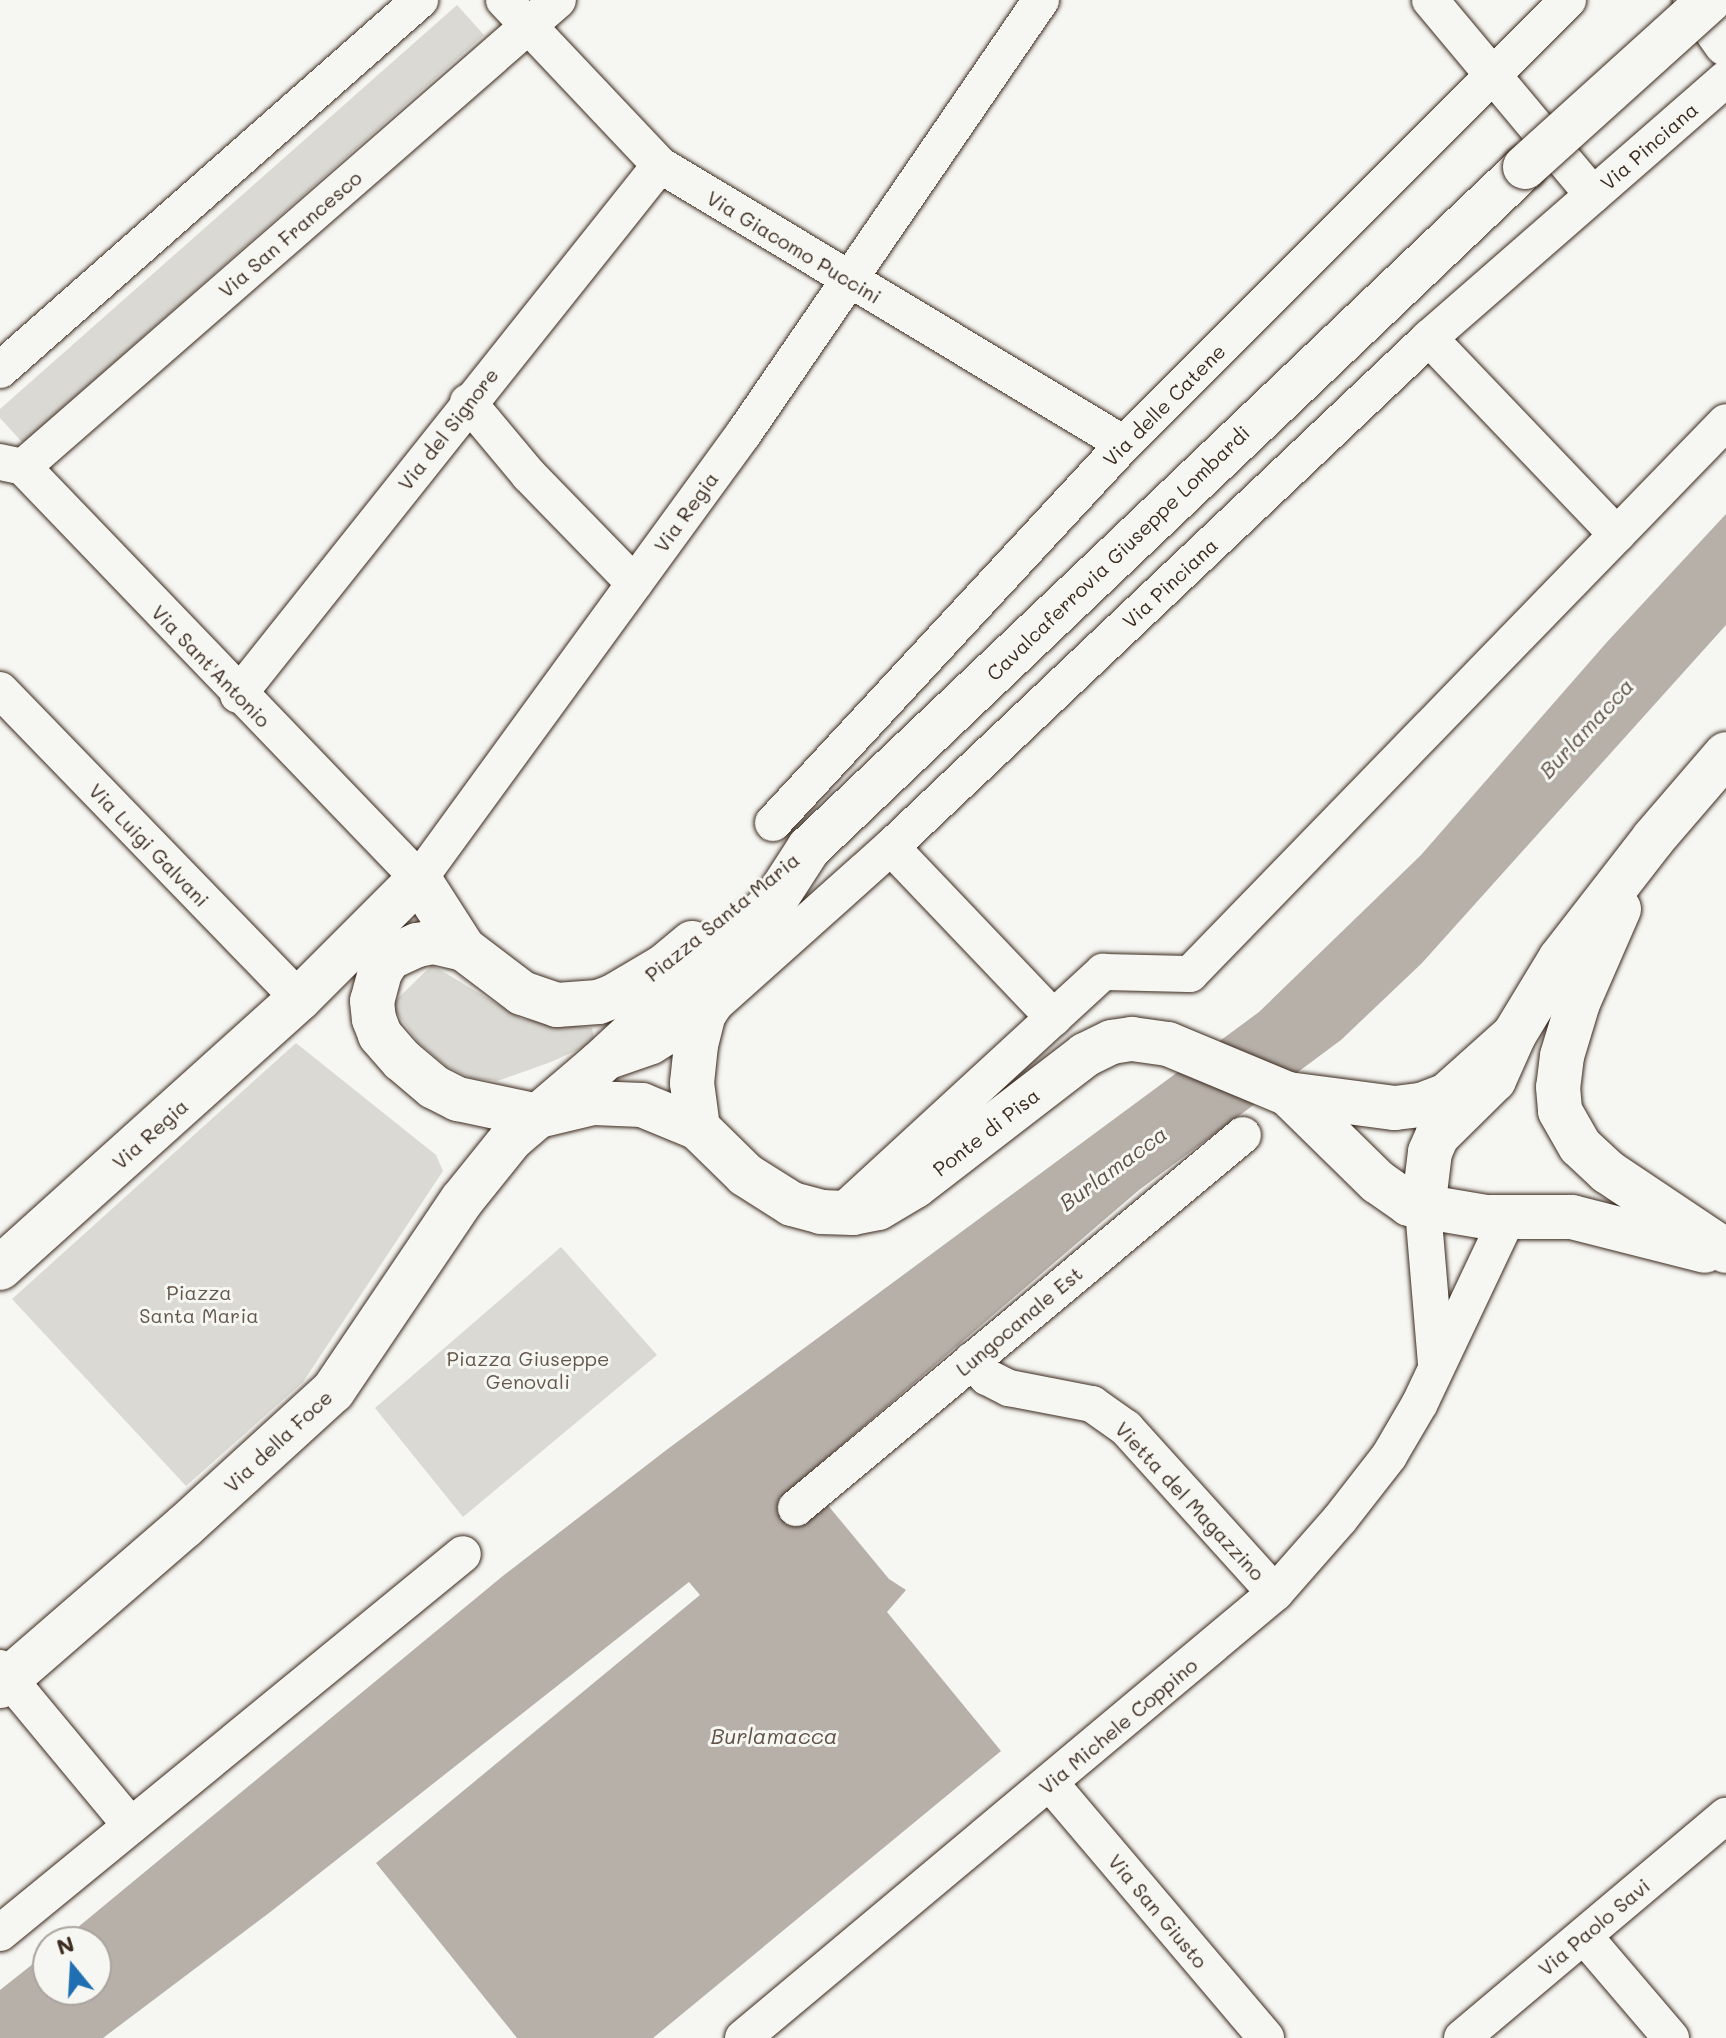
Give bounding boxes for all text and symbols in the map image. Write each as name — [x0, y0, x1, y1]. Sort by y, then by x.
street label: Via Pinciana — [1595, 97, 1703, 195]
street label: Via San Francesco — [214, 165, 366, 303]
street label: Via Giacomo Puccini — [703, 185, 885, 309]
street label: Via delle Catene — [1098, 339, 1230, 471]
street label: Via del Signore — [393, 363, 503, 495]
street label: Cavalcaferrovia Giuseppe Lombardi — [981, 421, 1255, 685]
street label: Via Regia — [649, 467, 723, 557]
street label: Via Pinciana — [1118, 533, 1222, 633]
street label: Via Sant'Antonio — [147, 600, 275, 732]
water label: Burlamacca — [1533, 673, 1639, 783]
street label: Via Luigi Galvani — [84, 778, 214, 912]
street label: Piazza Santa Maria — [640, 847, 804, 987]
street label: Ponte di Pisa — [928, 1083, 1044, 1181]
street label: Via Regia — [107, 1094, 193, 1174]
water label: Burlamacca — [1054, 1120, 1172, 1216]
street label: Lungocanale Est — [951, 1261, 1087, 1381]
park label: Piazza Santa Maria — [139, 1280, 259, 1327]
park label: Piazza Giuseppe Genovali — [447, 1346, 609, 1393]
street label: Via della Foce — [219, 1385, 337, 1497]
street label: Vietta del Magazzino — [1110, 1417, 1270, 1585]
street label: Via Michele Coppino — [1034, 1653, 1202, 1799]
water label: Burlamacca — [711, 1723, 837, 1749]
street label: Via San Giusto — [1103, 1849, 1213, 1973]
street label: Via Paolo Savi — [1533, 1873, 1655, 1981]
north arrow — [32, 1926, 112, 2006]
text: N — [53, 1928, 77, 1961]

